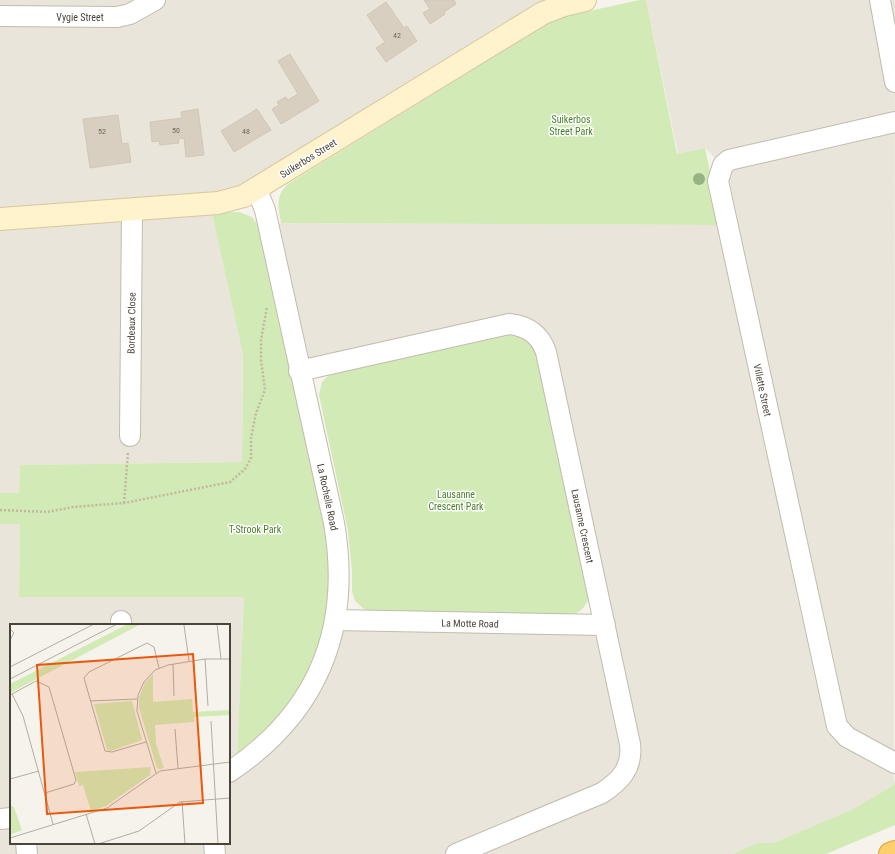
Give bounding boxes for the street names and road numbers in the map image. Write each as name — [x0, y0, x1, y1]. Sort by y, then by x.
street label: Vygie Street — [56, 12, 104, 23]
street label: Suikerbos Street — [278, 137, 339, 180]
street label: Bordeaux Close — [125, 292, 138, 354]
street label: Villette Street — [752, 363, 773, 417]
street label: La Rochelle Road — [315, 463, 340, 532]
street label: Lausanne Crescent — [569, 488, 596, 564]
street label: La Motte Road — [441, 617, 499, 630]

